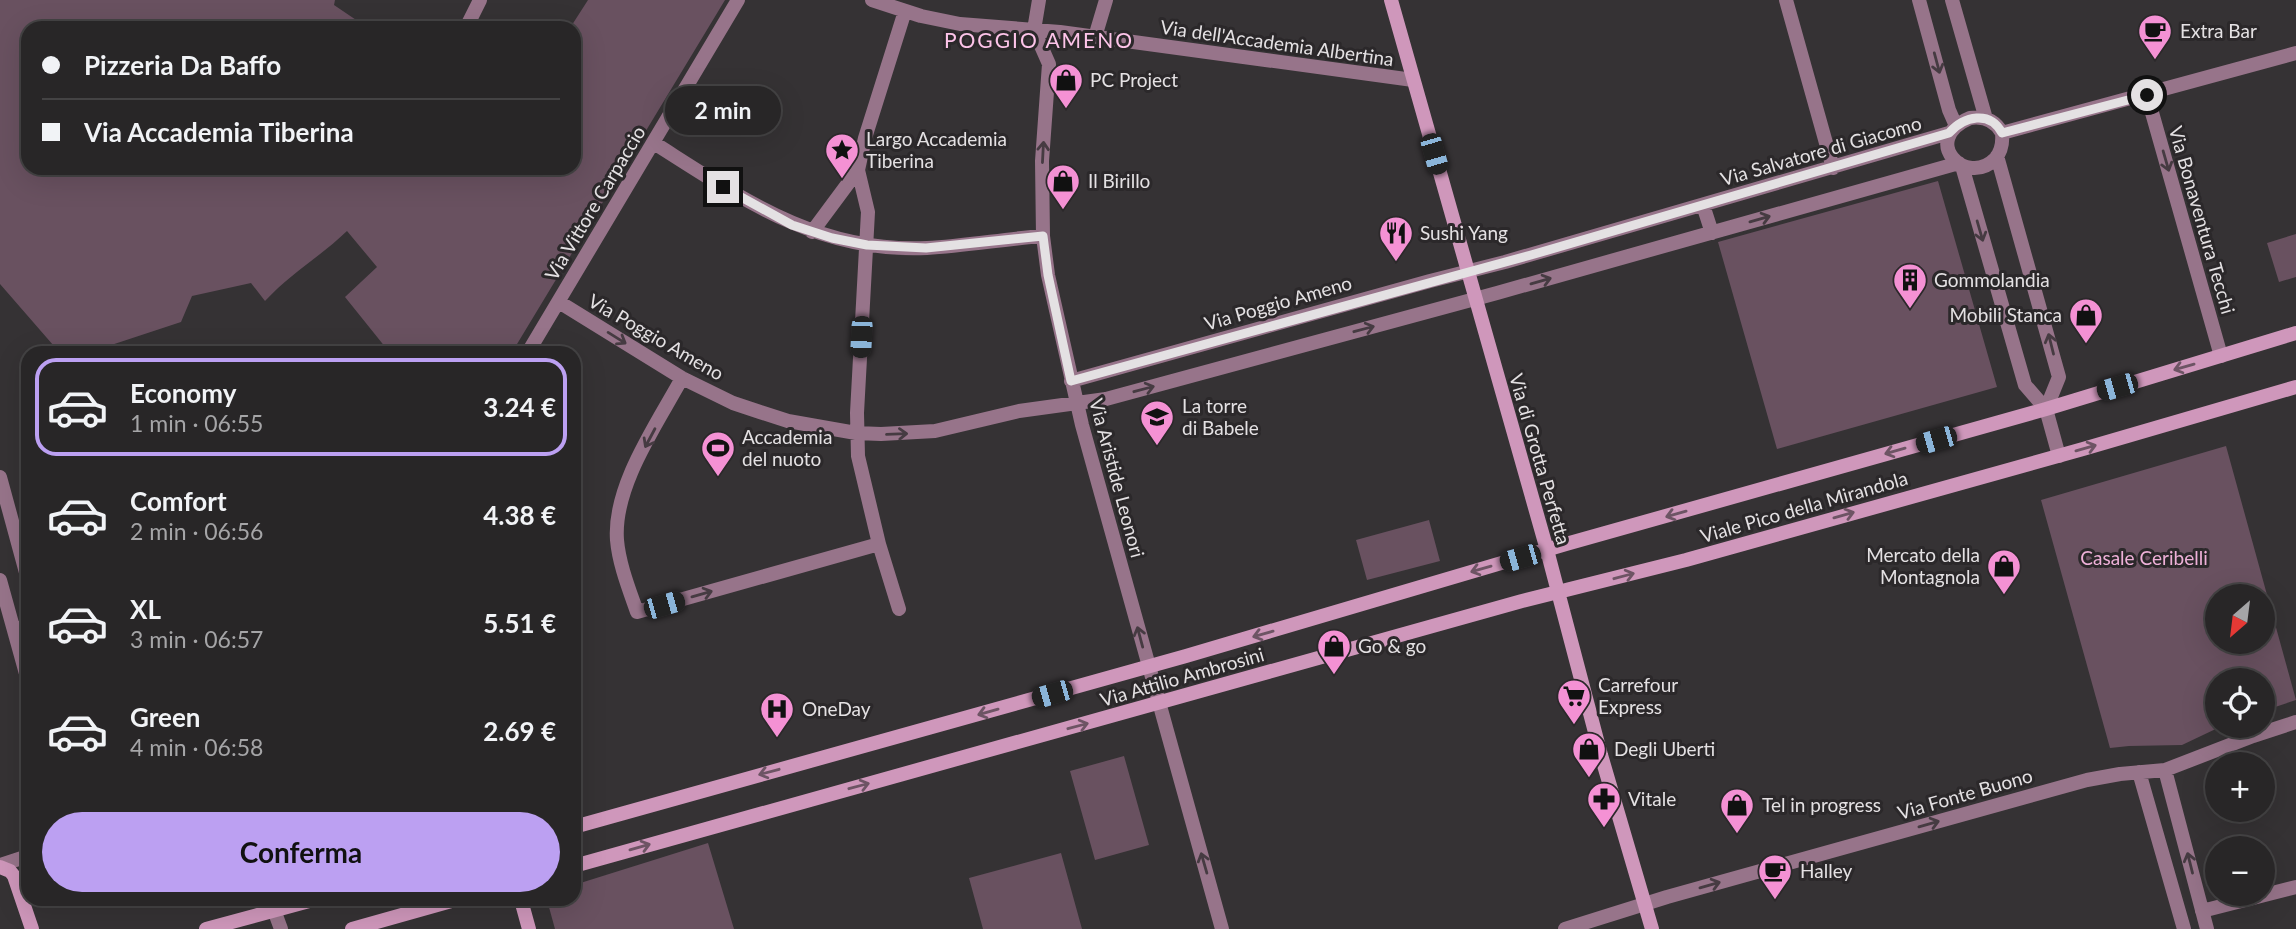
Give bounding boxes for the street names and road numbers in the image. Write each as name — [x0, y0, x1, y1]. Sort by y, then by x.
street label: Via dell'Accademia Albertina — [1159, 15, 1395, 70]
street label: Via Salvatore di Giacomo — [1718, 111, 1924, 190]
street label: Via Vittore Carpaccio — [539, 121, 650, 284]
street label: Via Bonaventura Tecchi — [2165, 123, 2240, 317]
street label: Via Poggio Ameno — [1201, 270, 1354, 335]
street label: Via Poggio Ameno — [584, 288, 728, 385]
street label: Via di Grotta Perfetta — [1505, 371, 1576, 547]
street label: Via Aristide Leonori — [1085, 396, 1150, 560]
street label: Viale Pico della Mirandola — [1697, 466, 1910, 547]
street label: Via Attilio Ambrosini — [1097, 642, 1266, 711]
street label: Via Fonte Buono — [1895, 763, 2035, 824]

